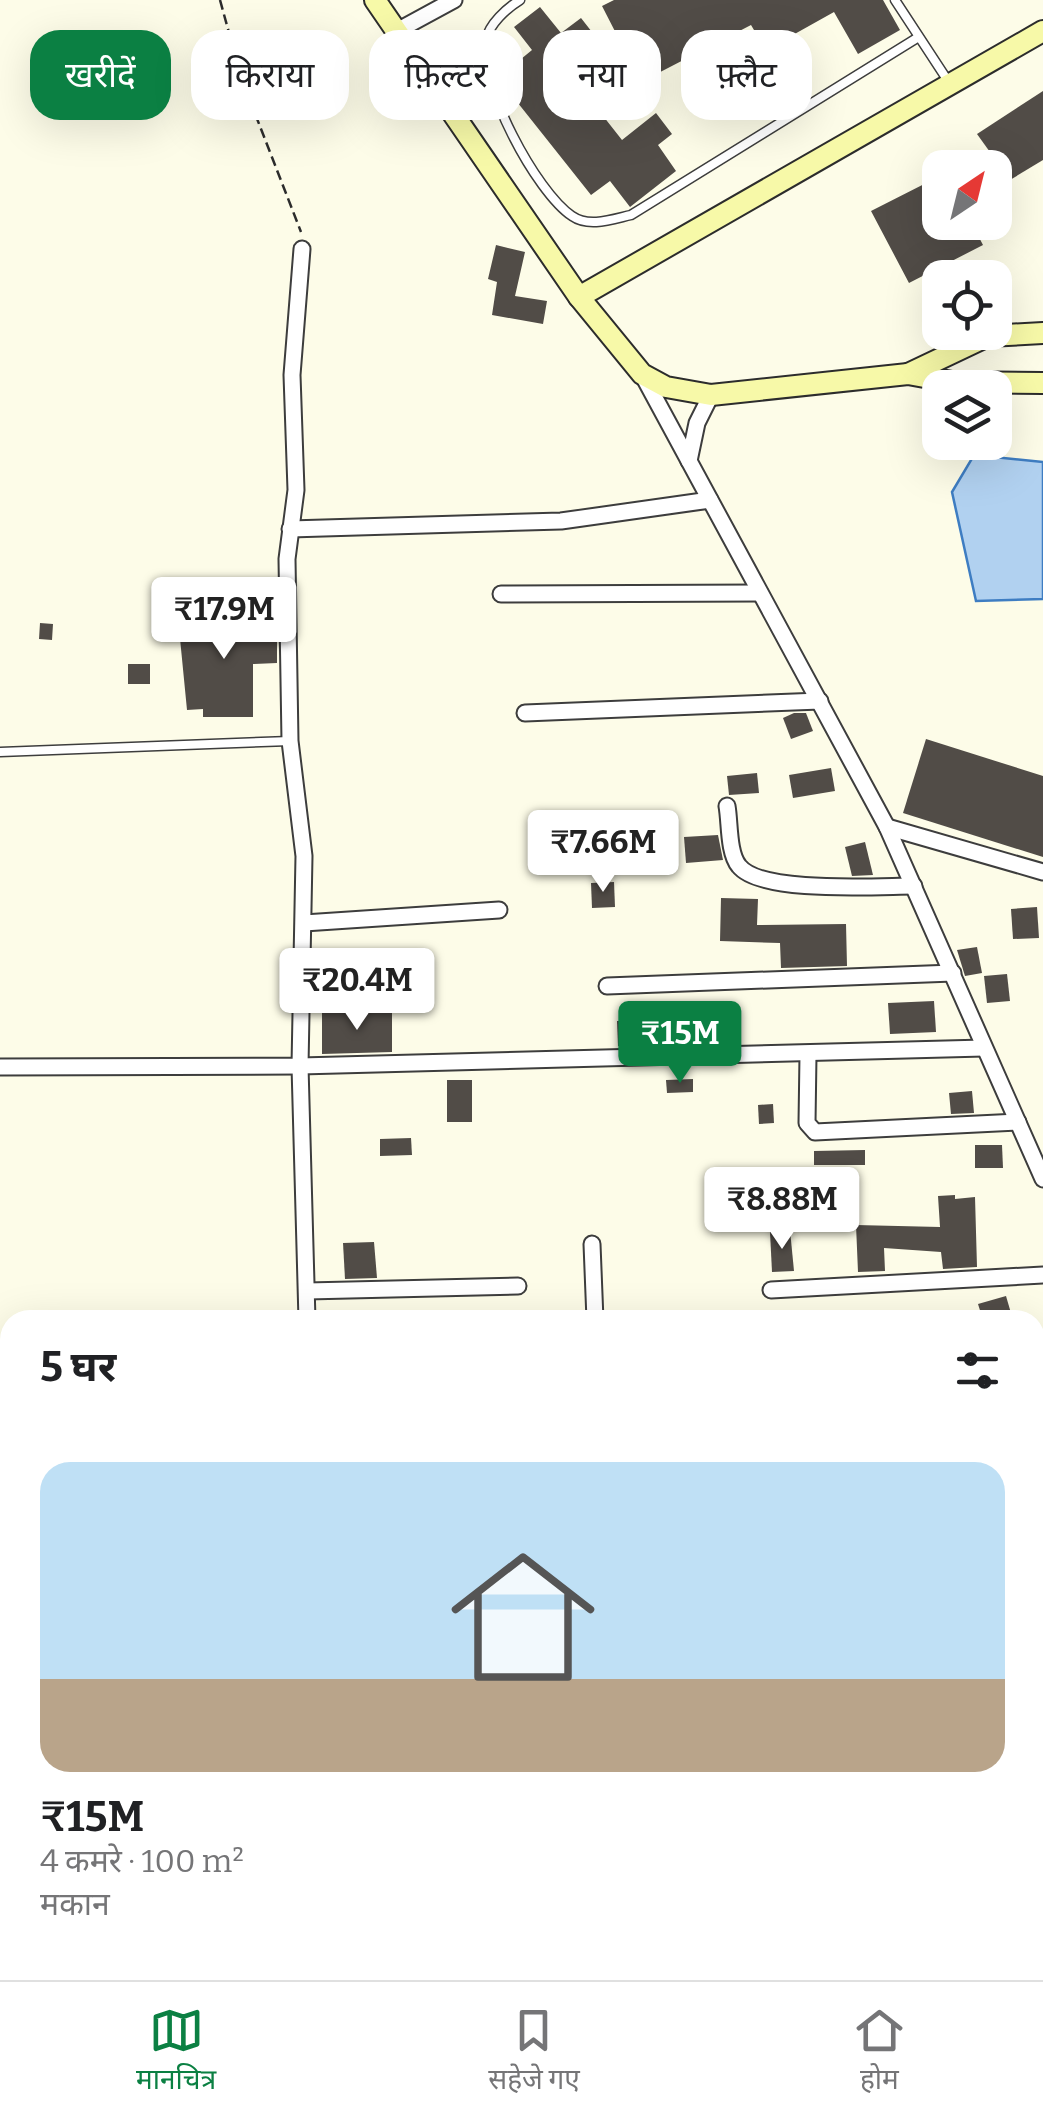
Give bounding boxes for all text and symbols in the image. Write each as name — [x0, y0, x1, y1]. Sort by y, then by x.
chip: खरीदें — [30, 30, 171, 120]
chip: किराया — [191, 30, 349, 120]
chip: फ़िल्टर — [369, 30, 523, 120]
chip: नया — [543, 30, 661, 120]
chip: फ़्लैट — [681, 30, 812, 120]
north arrow — [922, 150, 1012, 240]
map controls — [922, 150, 1012, 460]
button: locate — [922, 260, 1012, 350]
button: layers — [922, 370, 1012, 460]
pin: ₹17.9M — [143, 577, 305, 662]
text: ₹17.9M — [173, 590, 275, 628]
pin: ₹7.66M — [522, 810, 684, 895]
text: ₹7.66M — [550, 823, 656, 861]
pin: ₹20.4M — [276, 948, 438, 1033]
text: ₹20.4M — [301, 961, 413, 999]
pin: ₹15M — [621, 1001, 739, 1086]
text: ₹15M — [640, 1014, 720, 1052]
pin: ₹8.88M — [701, 1167, 863, 1252]
text: ₹8.88M — [726, 1180, 838, 1218]
text: 5 घर — [40, 1342, 116, 1392]
icon: filters — [950, 1343, 1005, 1398]
icon: home — [433, 1527, 613, 1707]
text: ₹15M — [40, 1792, 144, 1842]
text: 4 कमरे · 100 m² — [40, 1842, 244, 1880]
text: मकान — [40, 1885, 110, 1923]
tab: मानचित्र — [136, 2003, 216, 2100]
tab: सहेजे गए — [488, 2003, 580, 2100]
tab: होम — [852, 2003, 907, 2100]

